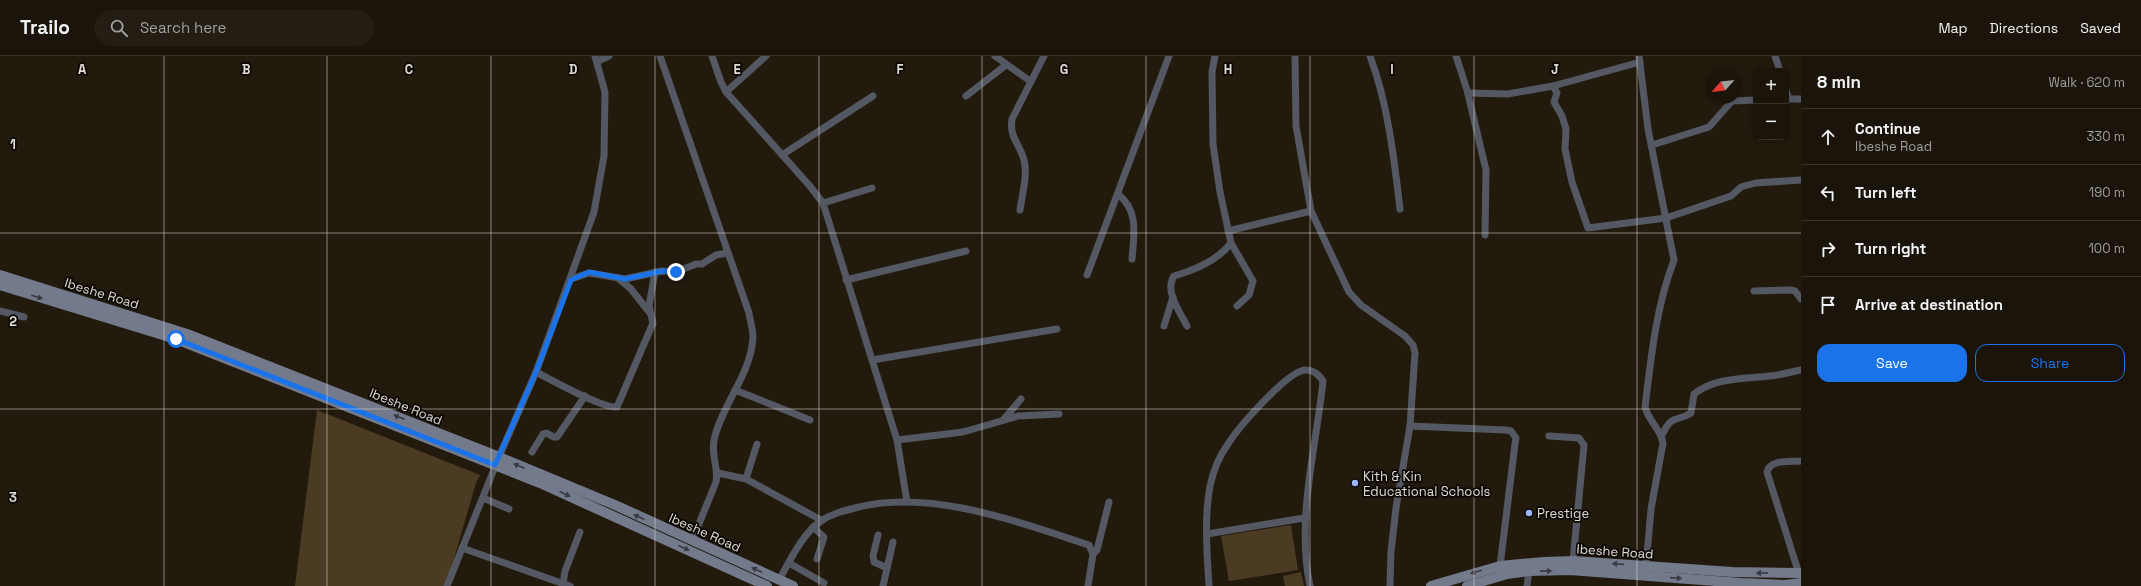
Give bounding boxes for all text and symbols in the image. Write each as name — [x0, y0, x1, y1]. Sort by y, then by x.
search box — [94, 10, 374, 46]
text: Trailo — [20, 15, 70, 40]
icon: search — [108, 17, 130, 39]
text: Search here — [140, 18, 226, 37]
text: Map — [1938, 19, 1968, 37]
text: Directions — [1990, 19, 2058, 37]
text: Saved — [2080, 19, 2121, 37]
text: A — [78, 61, 87, 78]
text: B — [242, 61, 251, 78]
text: C — [405, 61, 413, 78]
text: D — [569, 61, 578, 78]
text: E — [733, 61, 741, 78]
text: F — [897, 61, 904, 78]
text: G — [1060, 61, 1068, 78]
text: H — [1224, 61, 1232, 78]
text: I — [1390, 61, 1394, 78]
text: J — [1551, 61, 1559, 78]
north arrow — [1705, 68, 1741, 104]
map controls — [1753, 68, 1789, 140]
button: + — [1753, 68, 1789, 104]
text: 8 min — [1817, 71, 1861, 93]
text: Walk · 620 m — [2048, 74, 2125, 91]
button: − — [1753, 104, 1789, 140]
text: Continue — [1855, 119, 1921, 138]
icon: ahead — [1817, 126, 1839, 148]
text: 330 m — [2086, 128, 2125, 145]
text: 1 — [10, 136, 16, 153]
text: Ibeshe Road — [1855, 138, 1932, 155]
icon: left — [1817, 182, 1839, 204]
text: Turn left — [1855, 183, 1917, 202]
text: 190 m — [2089, 184, 2125, 201]
icon: right — [1817, 238, 1839, 260]
text: Turn right — [1855, 239, 1926, 258]
text: 100 m — [2088, 240, 2125, 257]
route end — [667, 263, 685, 281]
street label: Ibeshe Road — [63, 274, 141, 313]
one-way arrow — [32, 294, 44, 300]
icon: arrive — [1817, 294, 1839, 316]
text: Arrive at destination — [1855, 295, 2003, 314]
text: 2 — [9, 313, 17, 330]
route start — [167, 330, 185, 348]
button: Save — [1817, 344, 1967, 382]
button: Share — [1975, 344, 2125, 382]
street label: Ibeshe Road — [367, 384, 445, 429]
one-way arrow — [392, 413, 404, 419]
one-way arrow — [513, 462, 525, 468]
place label: Kith & Kin Educational Schools — [1363, 468, 1491, 500]
marker: Kith & Kin Educational Schools — [1350, 478, 1360, 488]
text: 3 — [9, 489, 17, 506]
one-way arrow — [560, 492, 572, 498]
place label: Prestige — [1537, 505, 1589, 522]
marker: Prestige — [1524, 508, 1534, 518]
street label: Ibeshe Road — [666, 509, 743, 556]
one-way arrow — [632, 513, 644, 519]
street label: Ibeshe Road — [1576, 540, 1654, 563]
one-way arrow — [678, 545, 689, 551]
one-way arrow — [1612, 561, 1624, 568]
one-way arrow — [752, 567, 763, 573]
one-way arrow — [1540, 568, 1553, 574]
one-way arrow — [1469, 570, 1482, 576]
one-way arrow — [1755, 570, 1768, 576]
one-way arrow — [1670, 575, 1682, 582]

